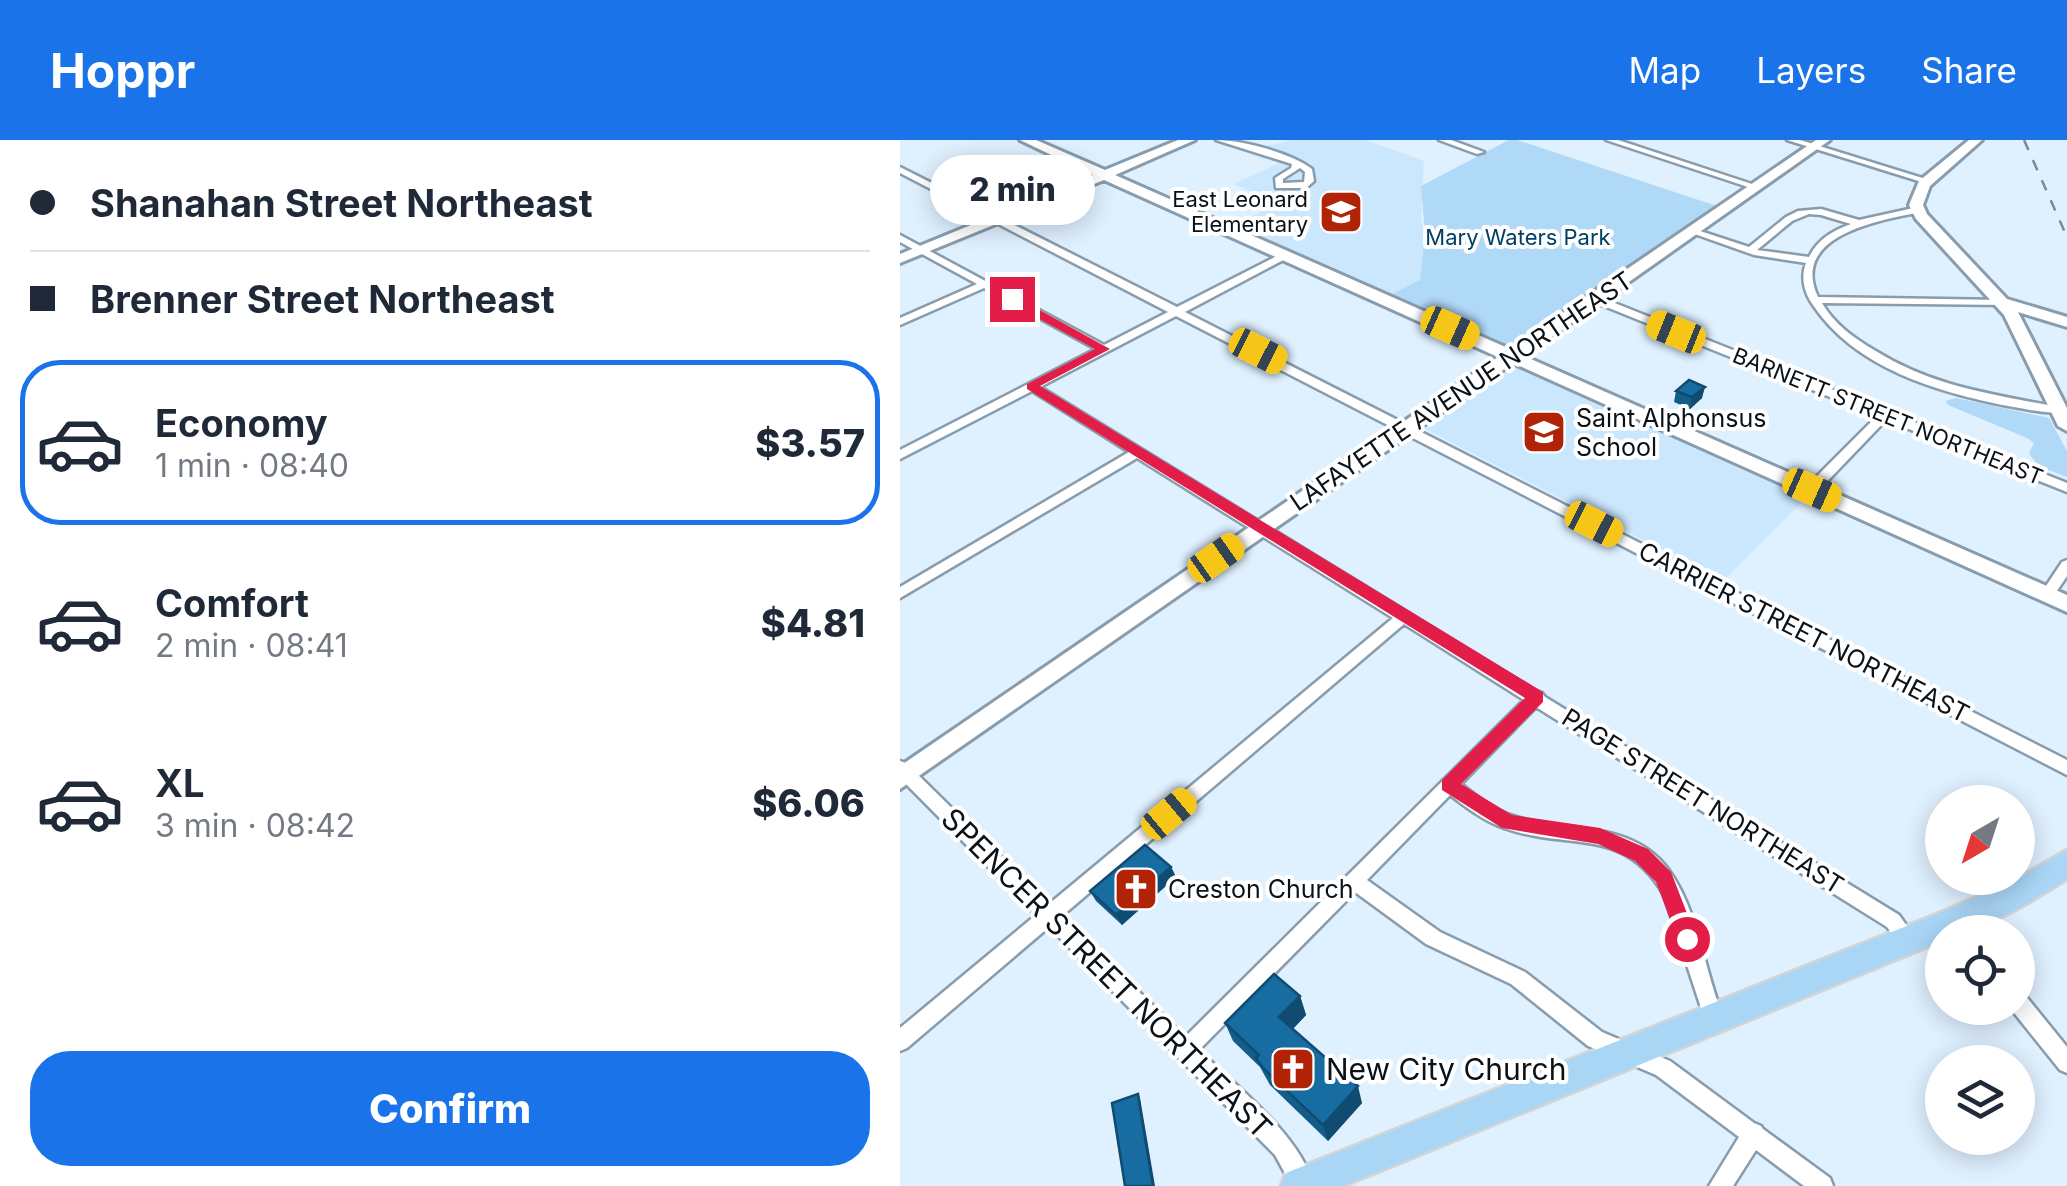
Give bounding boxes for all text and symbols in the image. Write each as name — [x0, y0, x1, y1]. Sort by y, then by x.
text: Hoppr — [50, 41, 195, 100]
text: Map — [1629, 49, 1701, 91]
text: Layers — [1756, 49, 1866, 91]
text: Share — [1921, 49, 2017, 91]
callout: 2 min — [929, 154, 1094, 224]
text: 2 min — [969, 170, 1056, 209]
text: Shanahan Street Northeast — [90, 180, 593, 226]
place label: East Leonard Elementary — [1172, 186, 1308, 237]
school or university icon: East Leonard Elementary — [1318, 189, 1364, 235]
park label: Mary Waters Park — [1425, 224, 1611, 250]
street label: LAFAYETTE AVENUE NORTHEAST — [1284, 265, 1638, 517]
text: Brenner Street Northeast — [90, 276, 555, 322]
route end — [990, 277, 1035, 322]
car — [1416, 302, 1484, 354]
car — [1643, 307, 1709, 357]
car — [1224, 324, 1292, 378]
street label: BARNETT STREET NORTHEAST — [1729, 342, 2047, 490]
icon: car — [35, 398, 125, 488]
text: Economy — [155, 400, 328, 446]
place label: Saint Alphonsus School — [1576, 403, 1766, 462]
school or university icon: Saint Alphonsus School — [1521, 409, 1567, 455]
text: $3.57 — [755, 420, 865, 466]
text: 1 min · 08:40 — [155, 446, 349, 485]
car — [1778, 464, 1846, 516]
car — [1560, 497, 1628, 551]
car — [1183, 529, 1249, 587]
street label: CARRIER STREET NORTHEAST — [1634, 535, 1974, 729]
icon: car — [35, 578, 125, 668]
text: Comfort — [155, 580, 309, 626]
text: $4.81 — [761, 600, 865, 646]
text: 2 min · 08:41 — [155, 626, 348, 665]
street label: PAGE STREET NORTHEAST — [1557, 702, 1849, 900]
icon: car — [35, 758, 125, 848]
text: XL — [155, 760, 205, 806]
text: $6.06 — [752, 780, 865, 826]
car — [1136, 783, 1202, 845]
north arrow — [1925, 785, 2035, 895]
map controls — [1925, 785, 2035, 1155]
street label: SPENCER STREET NORTHEAST — [934, 800, 1280, 1146]
text: 3 min · 08:42 — [155, 806, 355, 845]
church icon: Creston Church — [1113, 866, 1159, 912]
place label: Creston Church — [1168, 874, 1354, 904]
button: locate — [1925, 915, 2035, 1025]
route start — [1665, 917, 1710, 962]
button: layers — [1925, 1045, 2035, 1155]
church icon: New City Church — [1270, 1046, 1316, 1092]
button: Confirm — [30, 1051, 870, 1166]
place label: New City Church — [1326, 1051, 1566, 1087]

